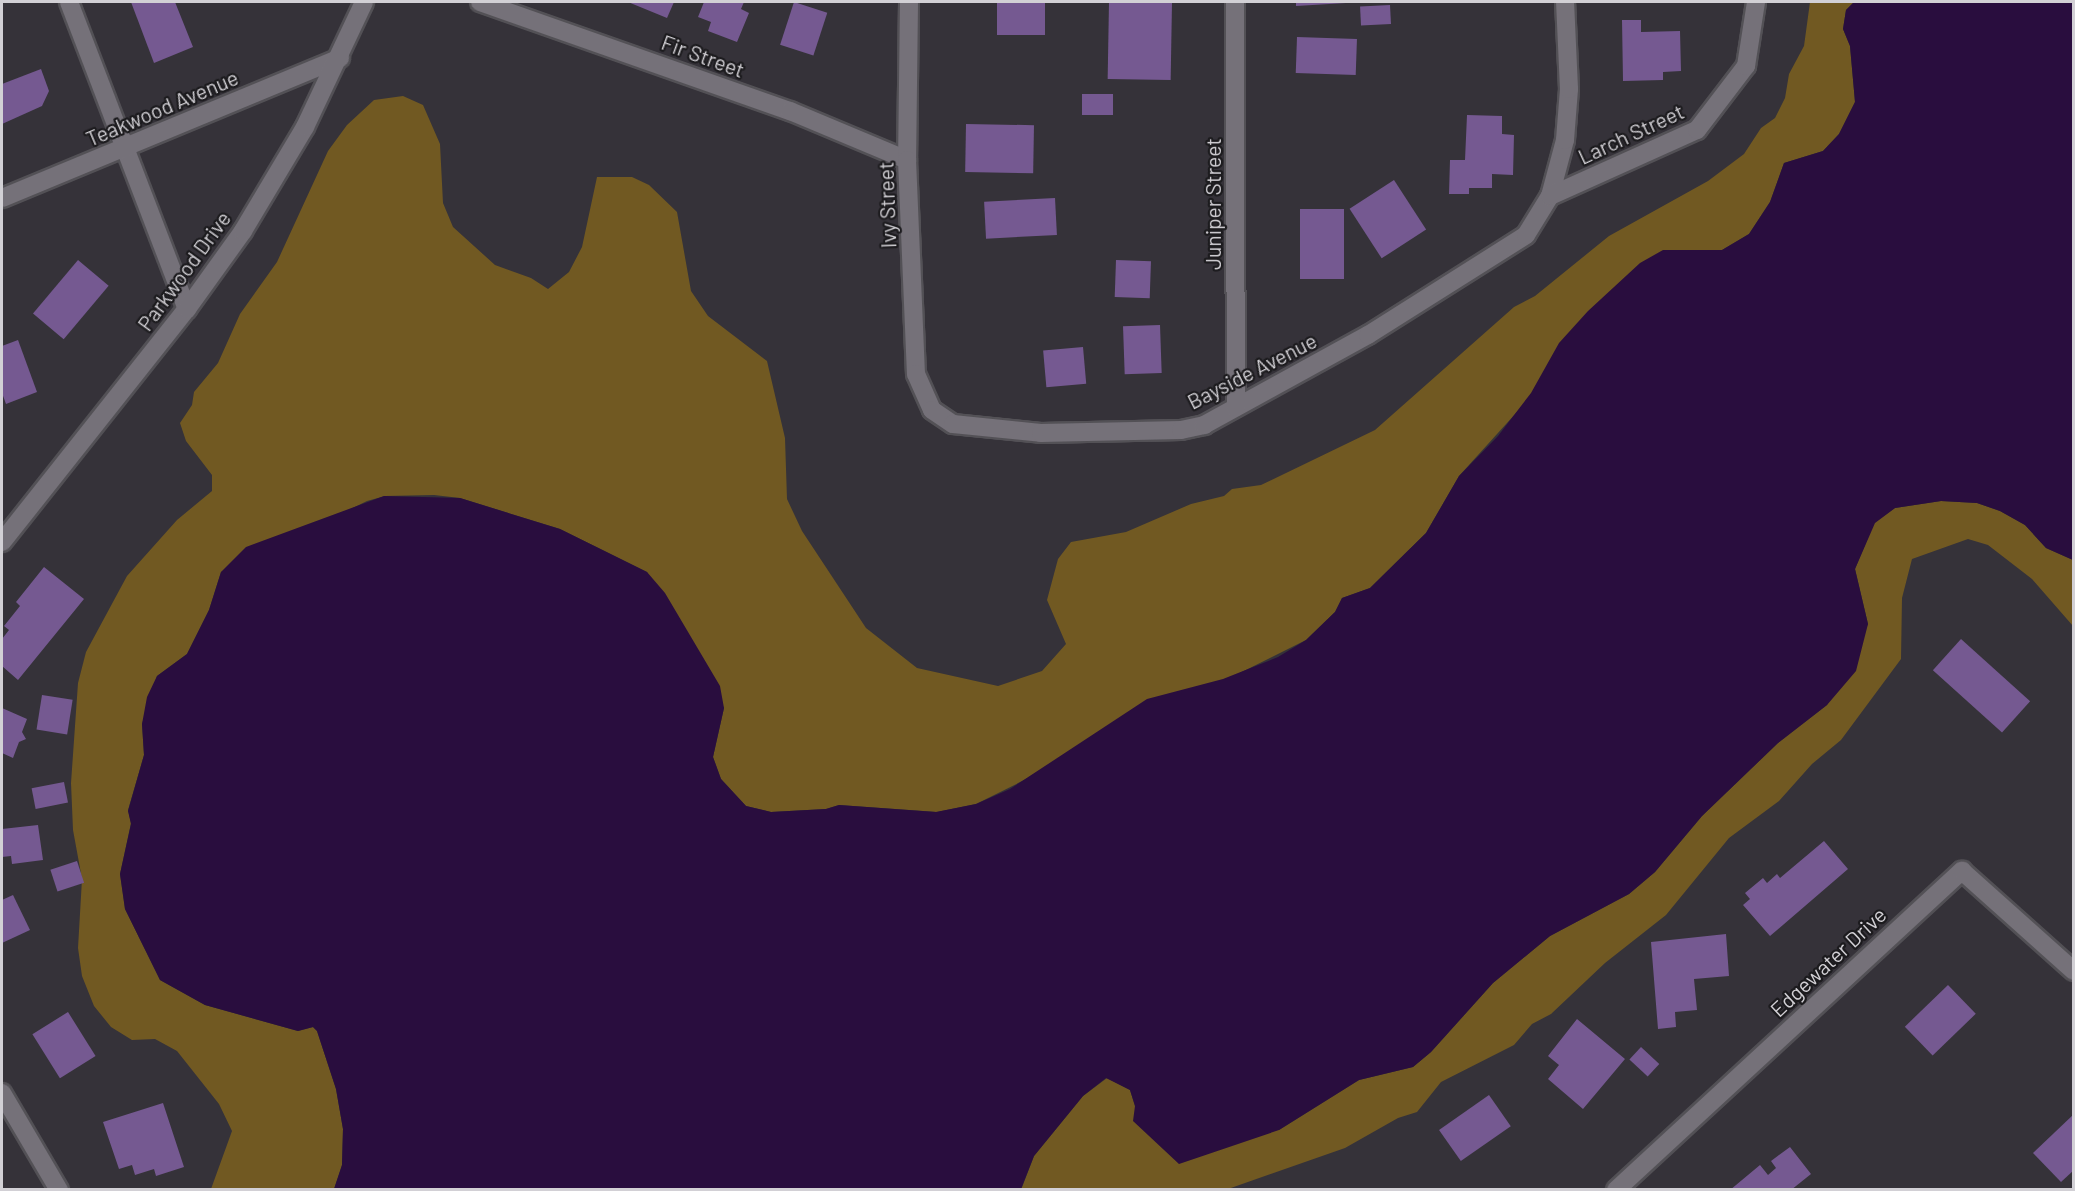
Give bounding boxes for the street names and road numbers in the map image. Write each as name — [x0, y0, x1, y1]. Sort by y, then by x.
street label: Fir Street — [658, 29, 748, 83]
street label: Teakwood Avenue — [82, 65, 242, 151]
street label: Larch Street — [1574, 98, 1688, 170]
street label: Juniper Street — [1200, 138, 1226, 270]
street label: Ivy Street — [873, 161, 901, 249]
street label: Parkwood Drive — [132, 206, 236, 336]
street label: Bayside Avenue — [1183, 328, 1321, 414]
street label: Edgewater Drive — [1765, 902, 1891, 1022]

